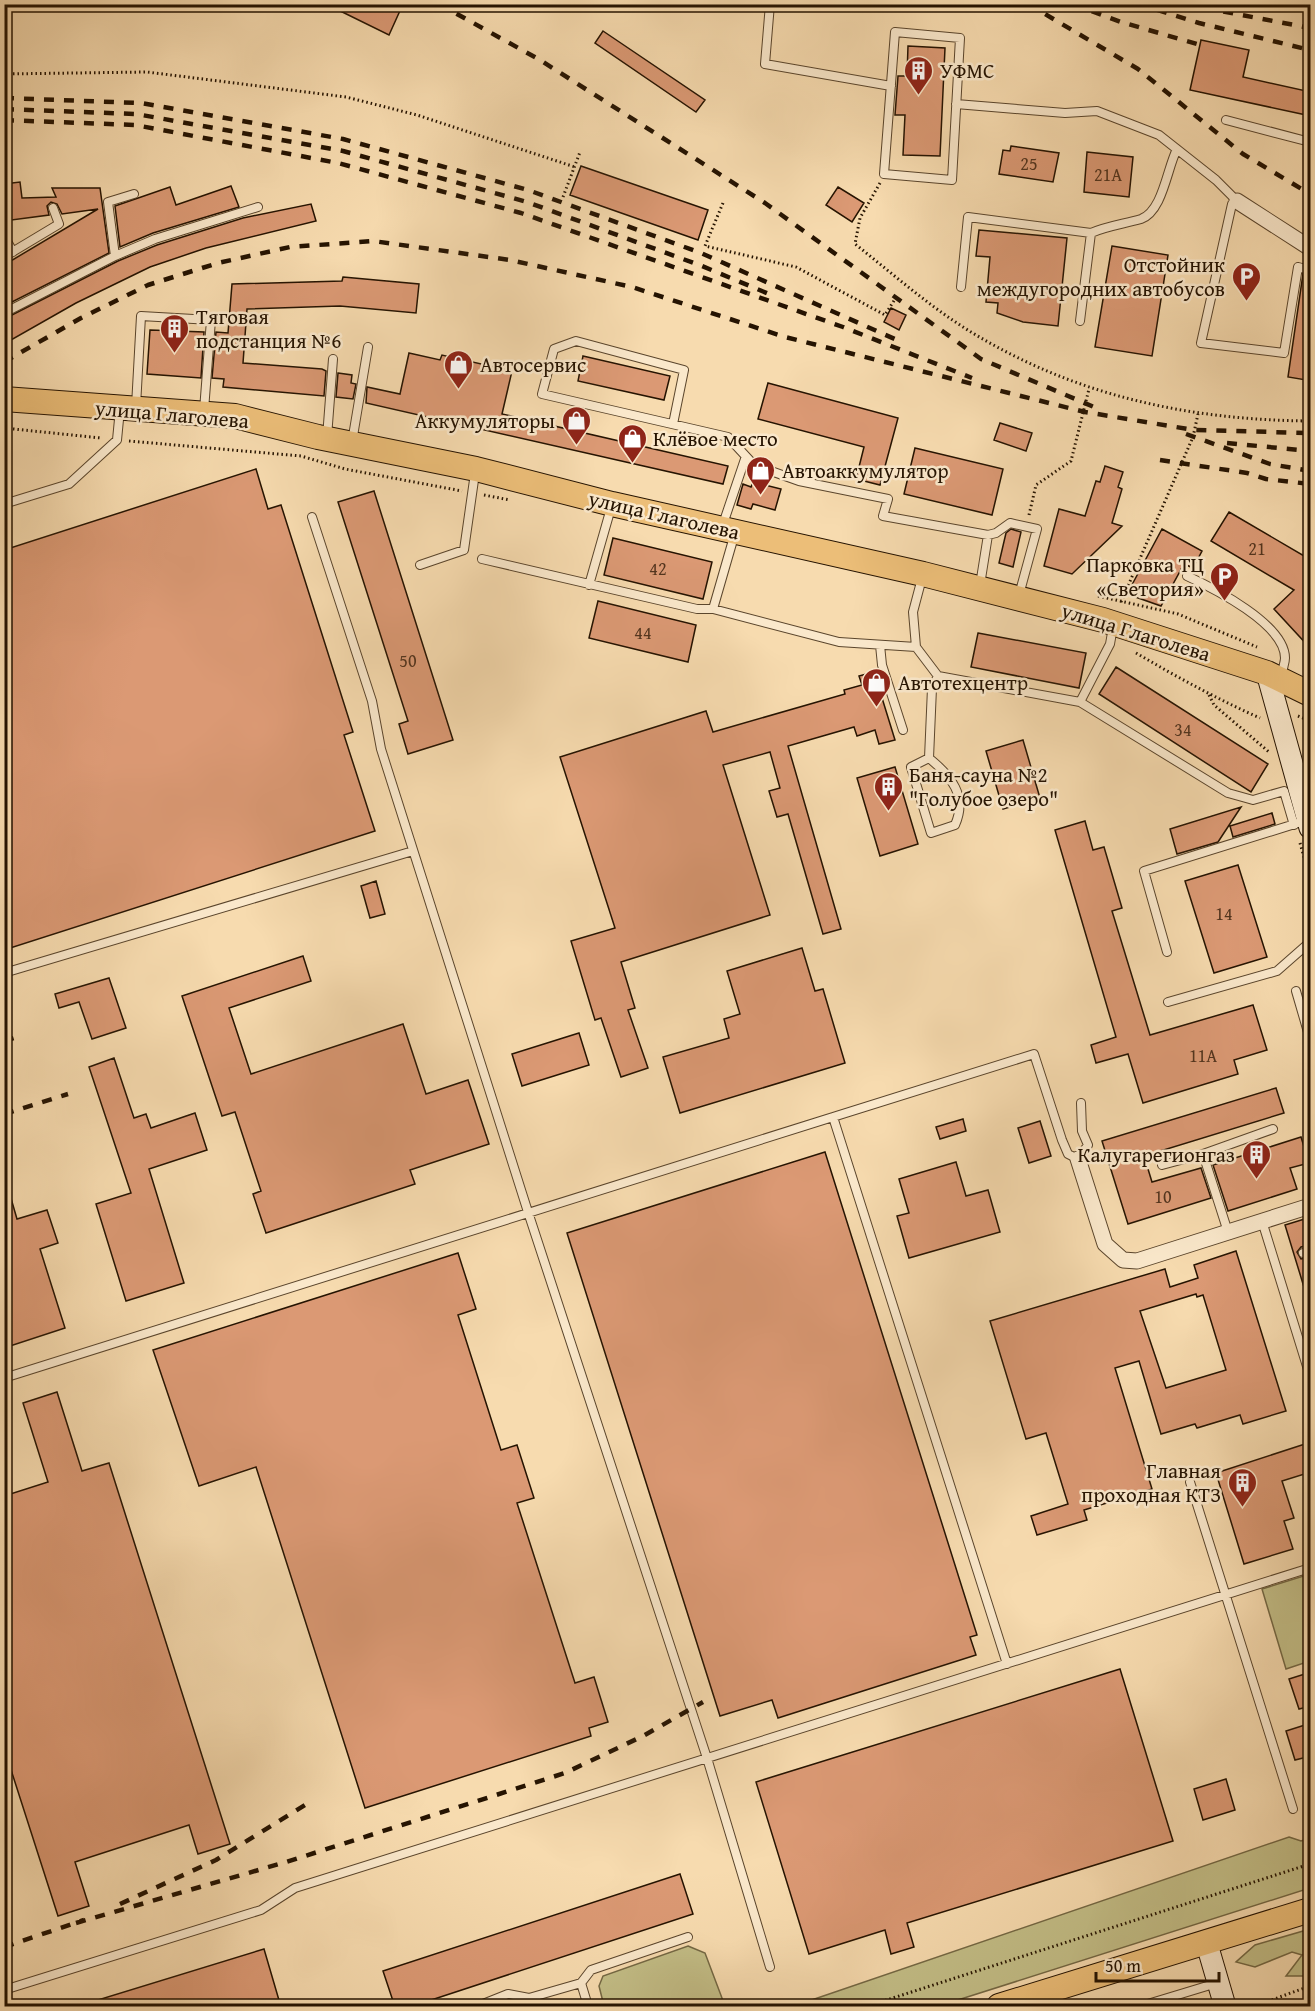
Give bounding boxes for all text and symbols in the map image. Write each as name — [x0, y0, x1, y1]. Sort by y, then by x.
building icon: УФМС — [903, 54, 935, 96]
place label: УФМС — [940, 55, 994, 86]
house number: 25 — [1020, 150, 1038, 177]
house number: 21А — [1094, 161, 1122, 188]
place label: Отстойник междугородних автобусов — [977, 249, 1225, 304]
parking icon: Отстойник междугородних автобусов — [1230, 260, 1262, 302]
place label: Тяговая подстанция №6 — [196, 301, 341, 356]
building icon: Тяговая подстанция №6 — [159, 312, 191, 354]
shop icon: Автосервис — [443, 348, 475, 390]
place label: Автосервис — [480, 349, 586, 380]
street label: улица Глаголева — [93, 392, 250, 436]
shop icon: Аккумуляторы — [560, 404, 592, 446]
place label: Аккумуляторы — [415, 405, 555, 436]
shop icon: Клёвое место — [616, 422, 648, 464]
place label: Клёвое место — [653, 423, 778, 454]
shop icon: Автоаккумулятор — [745, 454, 777, 496]
place label: Автоаккумулятор — [782, 455, 949, 486]
street label: улица Глаголева — [584, 482, 743, 547]
house number: 21 — [1248, 535, 1266, 562]
place label: Парковка ТЦ «Светория» — [1086, 549, 1204, 604]
house number: 42 — [649, 555, 667, 582]
parking icon: Парковка ТЦ «Светория» — [1209, 560, 1241, 602]
street label: улица Глаголева — [1057, 594, 1214, 669]
house number: 44 — [634, 619, 652, 646]
house number: 50 — [399, 647, 417, 674]
shop icon: Автотехцентр — [861, 666, 893, 708]
place label: Автотехцентр — [898, 667, 1028, 698]
house number: 34 — [1174, 716, 1192, 743]
place label: Баня-сауна №2 "Голубое озеро" — [909, 759, 1058, 814]
building icon: Баня-сауна №2 "Голубое озеро" — [872, 770, 904, 812]
house number: 14 — [1215, 900, 1233, 927]
house number: 11А — [1189, 1042, 1217, 1069]
building icon: Калугарегионгаз — [1240, 1138, 1272, 1180]
place label: Калугарегионгаз — [1078, 1139, 1235, 1170]
house number: 10 — [1154, 1183, 1172, 1210]
place label: Главная проходная КТЗ — [1081, 1455, 1221, 1510]
building icon: Главная проходная КТЗ — [1226, 1466, 1258, 1508]
scale bar — [1096, 1945, 1219, 1983]
text: 50 m — [1105, 1952, 1141, 1979]

